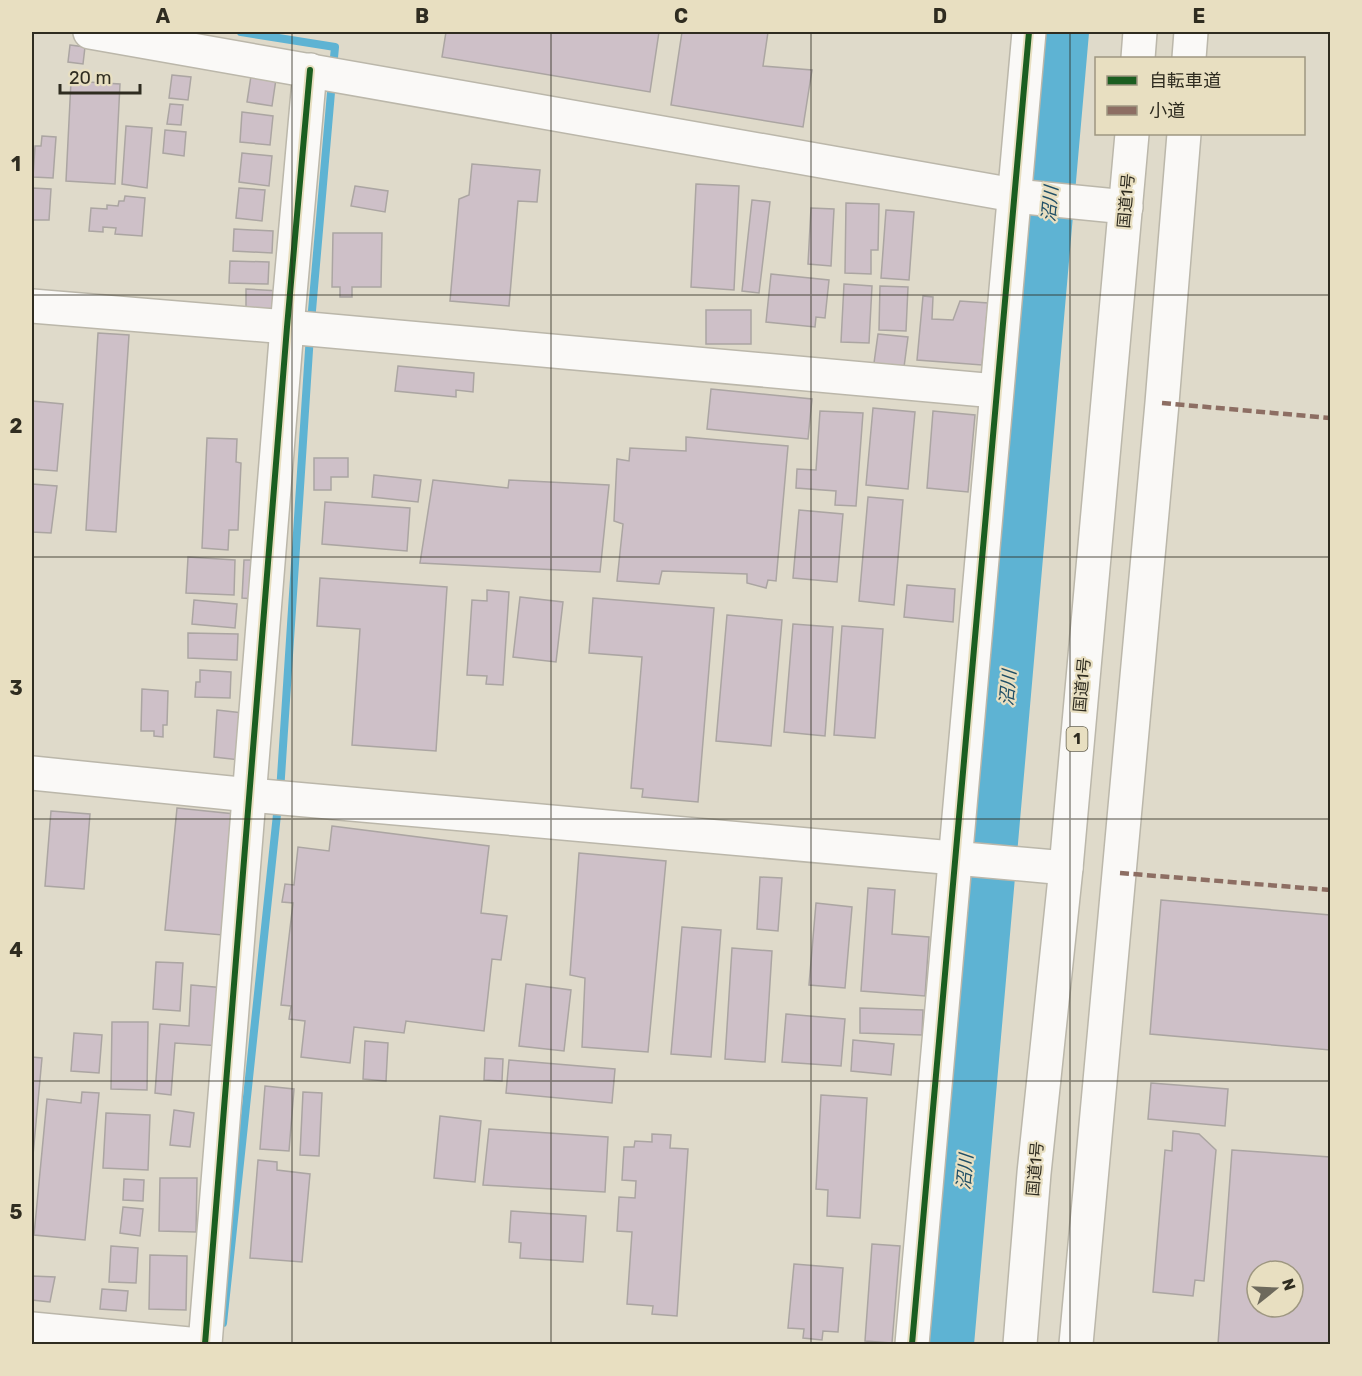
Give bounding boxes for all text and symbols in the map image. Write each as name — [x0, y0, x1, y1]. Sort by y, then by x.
text: A — [156, 4, 171, 28]
text: B — [415, 4, 429, 28]
text: C — [674, 4, 688, 28]
text: D — [933, 4, 947, 28]
text: E — [1193, 4, 1205, 28]
scale bar — [60, 57, 140, 95]
legend — [1095, 57, 1305, 135]
text: 20 m — [69, 67, 111, 89]
text: 自転車道 — [1149, 70, 1221, 92]
text: 小道 — [1149, 100, 1185, 122]
text: 1 — [11, 152, 21, 176]
street label: 国道1号 — [1114, 173, 1138, 229]
water label: 沼川 — [1037, 183, 1063, 223]
text: 2 — [10, 414, 23, 438]
street label: 国道1号 — [1070, 657, 1094, 713]
water label: 沼川 — [995, 667, 1021, 707]
text: 3 — [9, 676, 23, 700]
road number: 1 — [1066, 727, 1088, 751]
text: 4 — [9, 938, 23, 962]
street label: 国道1号 — [1023, 1141, 1047, 1197]
water label: 沼川 — [952, 1151, 978, 1191]
text: 5 — [10, 1200, 23, 1224]
north arrow — [1245, 1259, 1305, 1319]
text: N — [1278, 1276, 1300, 1293]

